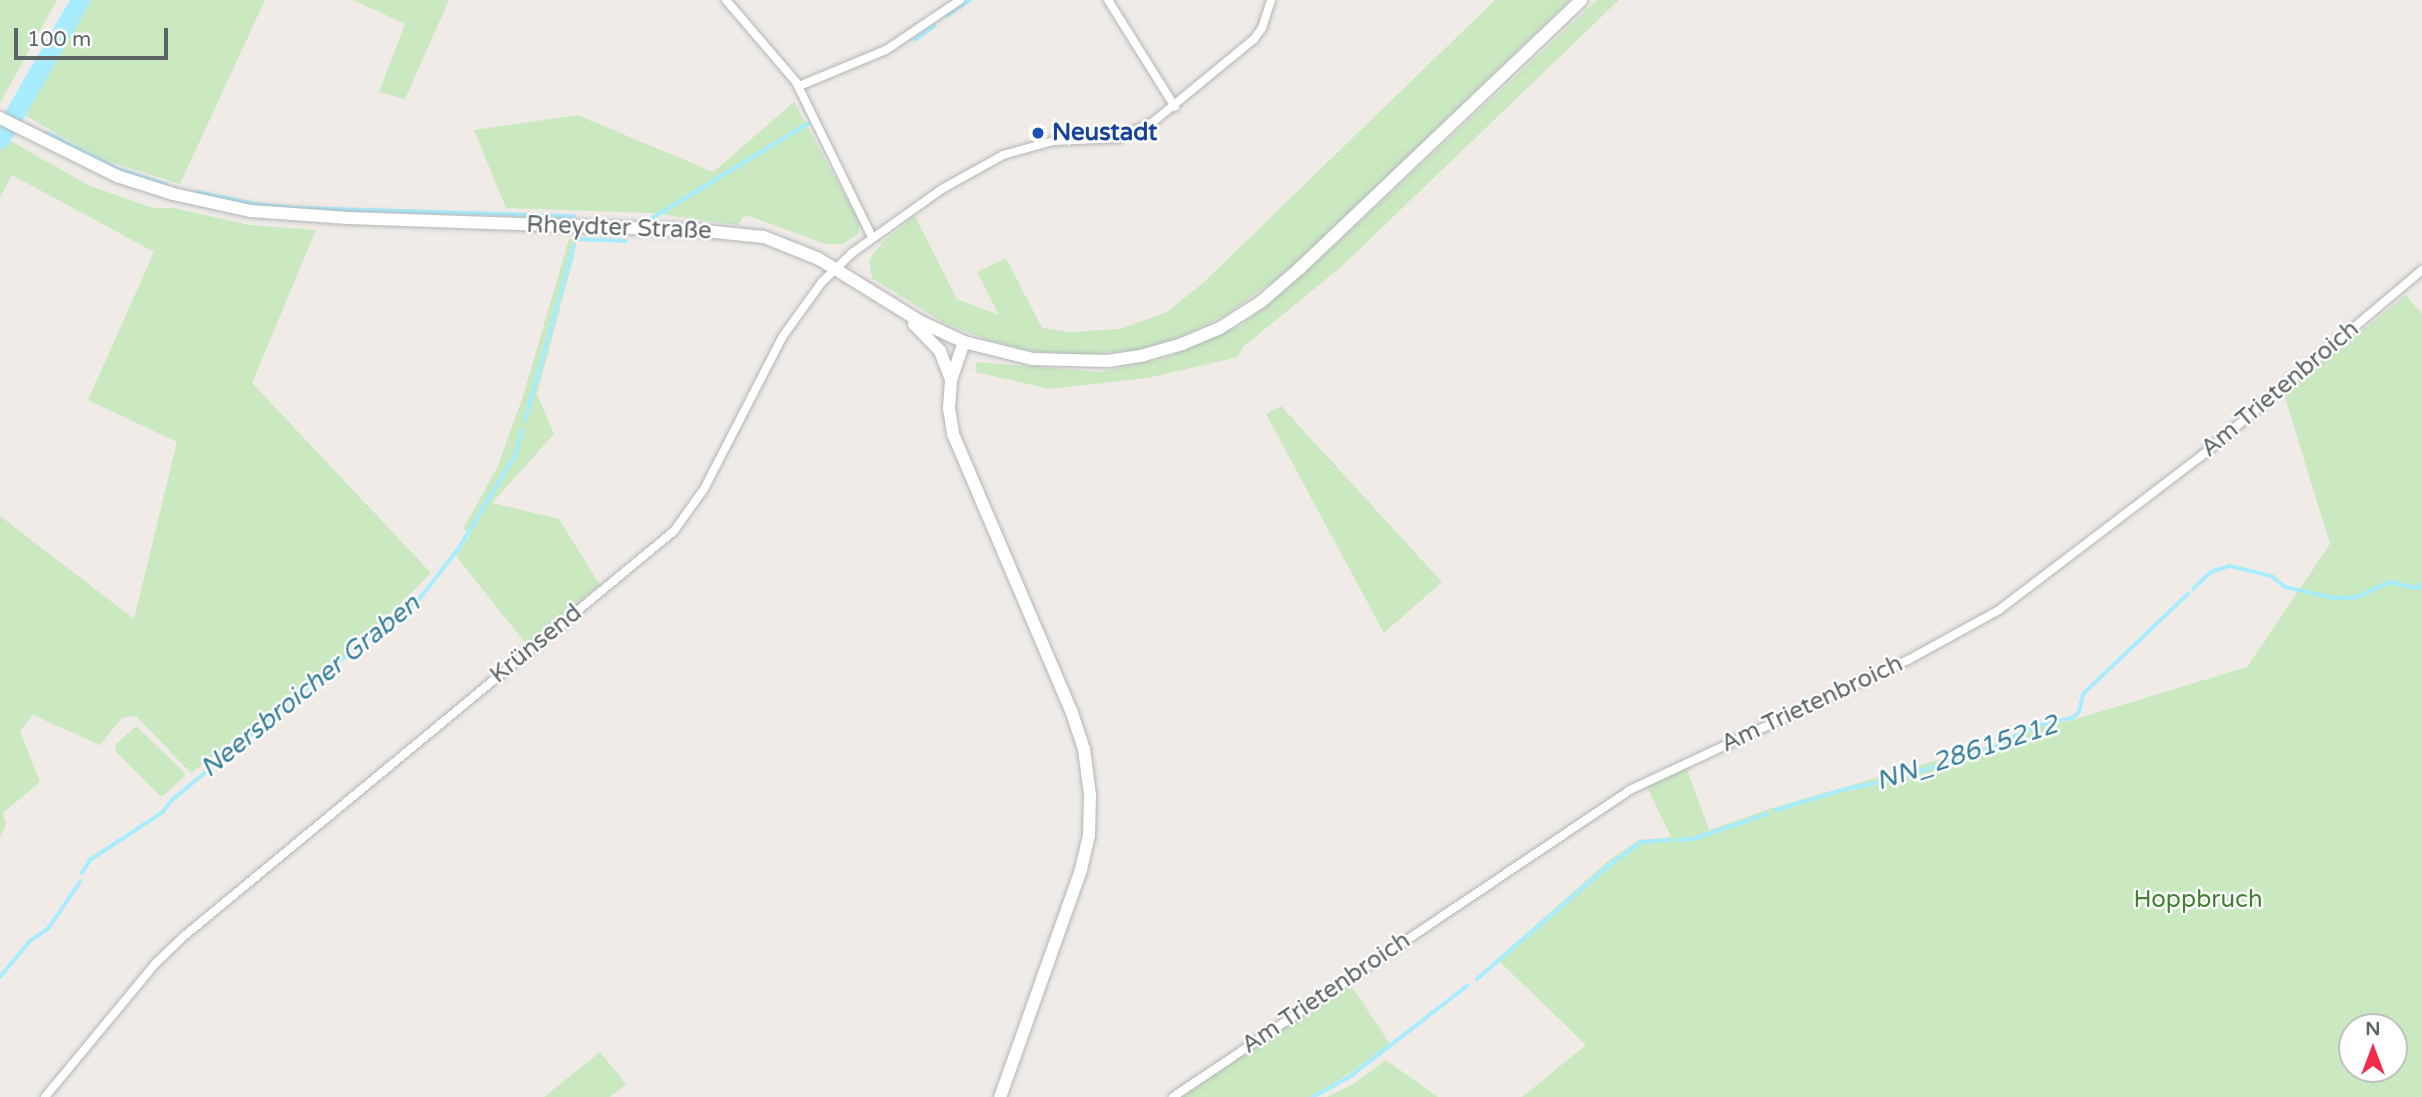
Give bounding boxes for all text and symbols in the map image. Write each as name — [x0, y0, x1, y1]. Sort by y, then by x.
scale bar — [18, 14, 172, 58]
text: 100 m — [27, 27, 91, 52]
place label: Neustadt — [1052, 119, 1158, 147]
marker: Neustadt — [1030, 125, 1046, 141]
street label: Rheydter Straße — [526, 210, 712, 246]
street label: Am Trietenbroich — [2195, 315, 2365, 463]
water label: Neersbroicher Graben — [194, 588, 426, 784]
street label: Krünsend — [484, 598, 588, 690]
street label: Am Trietenbroich — [1717, 649, 1907, 759]
water label: NN_28615212 — [1872, 709, 2062, 797]
park label: Hoppbruch — [2133, 886, 2263, 914]
street label: Am Trietenbroich — [1236, 926, 1416, 1060]
north arrow — [2338, 1013, 2408, 1083]
text: N — [2365, 1018, 2381, 1040]

